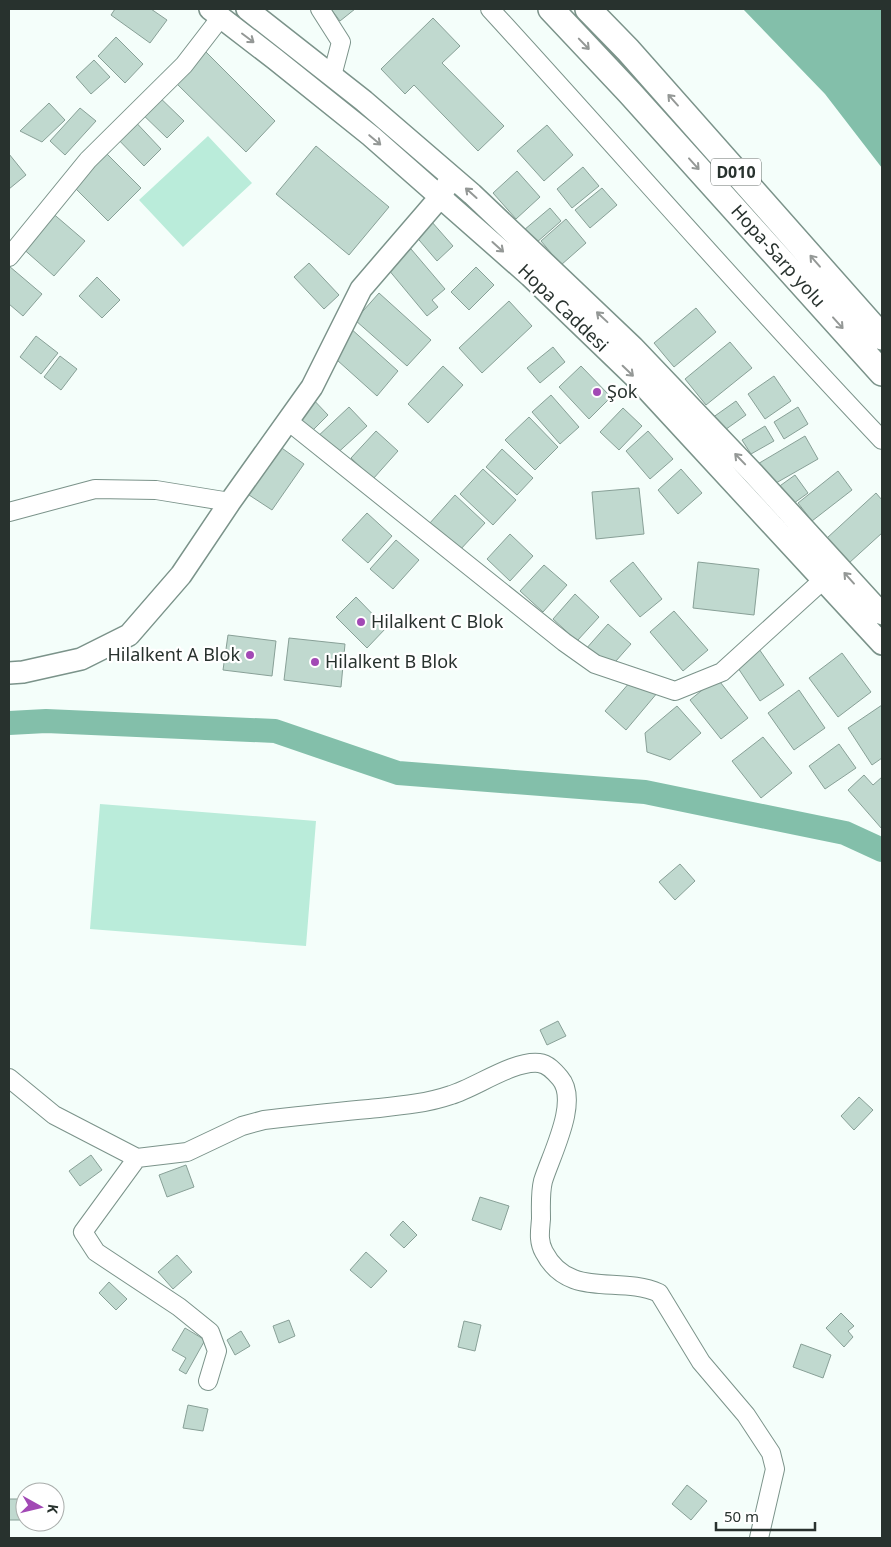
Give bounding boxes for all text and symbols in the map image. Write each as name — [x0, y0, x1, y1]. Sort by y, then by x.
one-way arrow — [242, 33, 255, 44]
one-way arrow — [578, 38, 590, 50]
one-way arrow — [667, 94, 678, 107]
one-way arrow — [369, 134, 382, 145]
one-way arrow — [689, 157, 700, 170]
road number: D010 — [711, 158, 761, 186]
one-way arrow — [465, 187, 478, 199]
street label: Hopa-Sarp yolu — [726, 199, 831, 312]
one-way arrow — [491, 241, 504, 253]
one-way arrow — [810, 255, 821, 268]
street label: Hopa Caddesi — [513, 258, 614, 357]
one-way arrow — [596, 311, 608, 323]
one-way arrow — [833, 317, 844, 330]
one-way arrow — [622, 365, 634, 377]
place label: Şok — [607, 379, 638, 403]
marker: Şok — [591, 386, 603, 398]
one-way arrow — [734, 452, 746, 465]
one-way arrow — [843, 572, 855, 585]
place label: Hilalkent C Blok — [371, 609, 504, 633]
marker: Hilalkent C Blok — [355, 616, 367, 628]
place label: Hilalkent A Blok — [108, 642, 240, 666]
marker: Hilalkent A Blok — [244, 649, 256, 661]
place label: Hilalkent B Blok — [325, 649, 458, 673]
marker: Hilalkent B Blok — [309, 656, 321, 668]
north arrow — [15, 1482, 65, 1532]
scale bar — [716, 1500, 815, 1532]
text: K — [43, 1503, 63, 1516]
text: 50 m — [724, 1506, 759, 1526]

